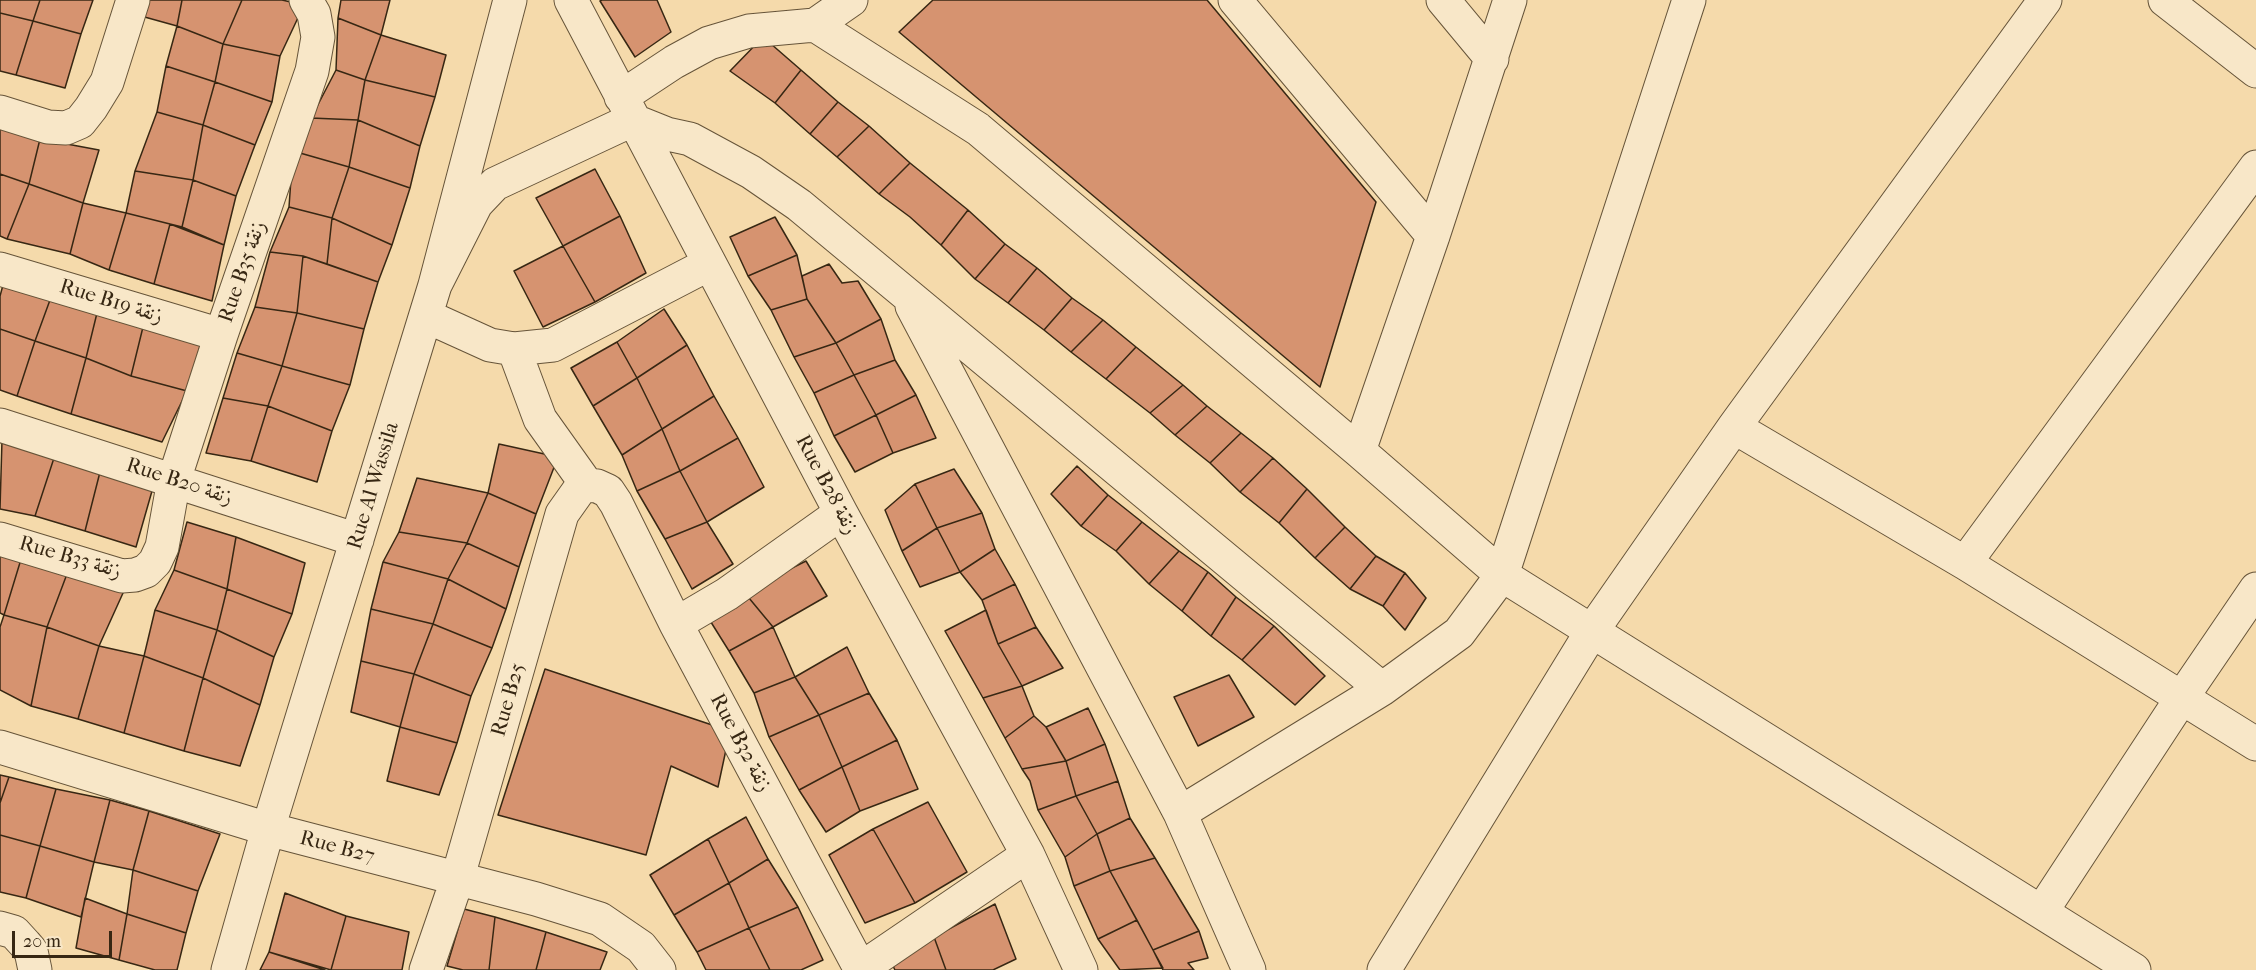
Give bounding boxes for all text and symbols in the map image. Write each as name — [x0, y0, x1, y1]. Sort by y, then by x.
street label: Rue B35 زنقة — [214, 218, 272, 326]
street label: Rue B19 زنقة — [56, 274, 166, 330]
street label: Rue Al Wassila — [343, 419, 405, 553]
street label: Rue B28 زنقة — [789, 431, 863, 539]
street label: Rue B20 زنقة — [123, 453, 235, 511]
street label: Rue B33 زنقة — [16, 531, 124, 585]
street label: Rue B25 — [487, 660, 531, 740]
street label: Rue B32 زنقة — [704, 690, 776, 796]
street label: Rue B27 — [297, 826, 377, 870]
scale bar — [15, 919, 116, 957]
text: 20 m — [23, 931, 61, 952]

